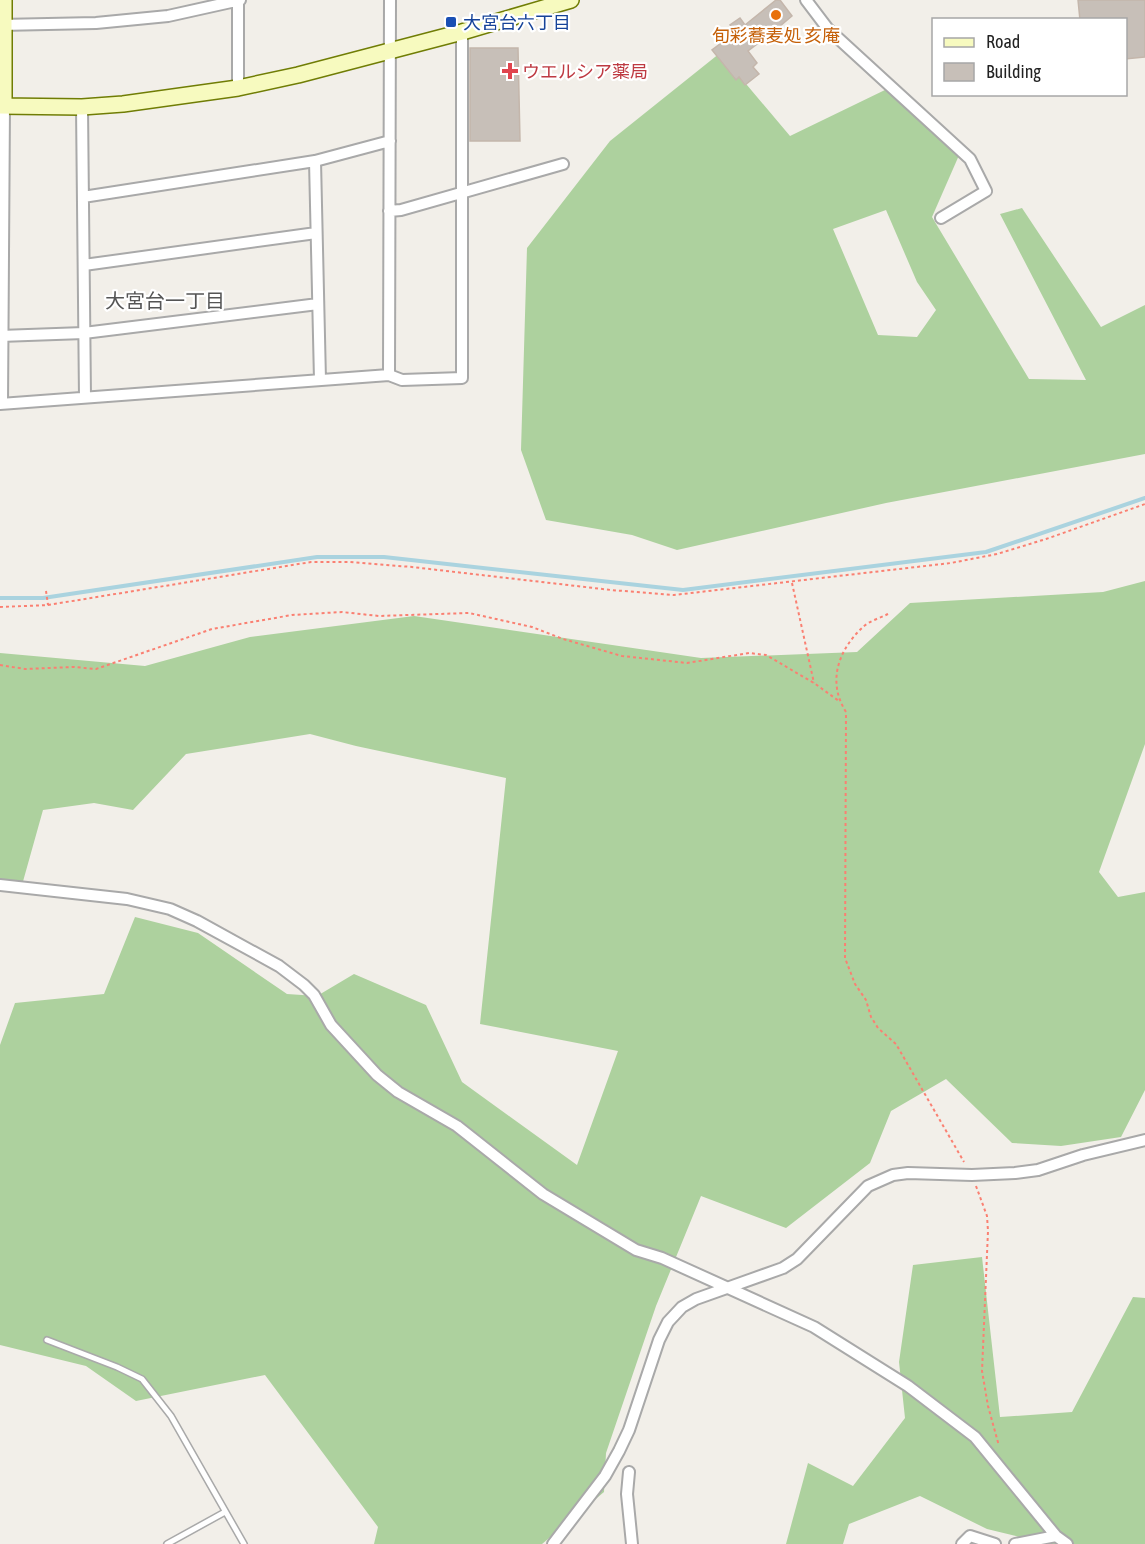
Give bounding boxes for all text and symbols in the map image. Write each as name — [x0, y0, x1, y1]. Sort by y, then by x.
marker: 旬彩蕎麦処 亥庵 — [769, 8, 783, 22]
place label: 大宮台六丁目 — [463, 12, 571, 33]
marker: 大宮台六丁目 — [444, 15, 458, 29]
legend — [932, 18, 1127, 96]
place label: 旬彩蕎麦処 亥庵 — [712, 25, 840, 46]
text: Road — [986, 31, 1020, 52]
place label: ウエルシア薬局 — [522, 61, 648, 82]
text: Building — [986, 61, 1041, 82]
marker: ウエルシア薬局 — [503, 64, 517, 78]
district label: 大宮台一丁目 — [105, 289, 225, 312]

